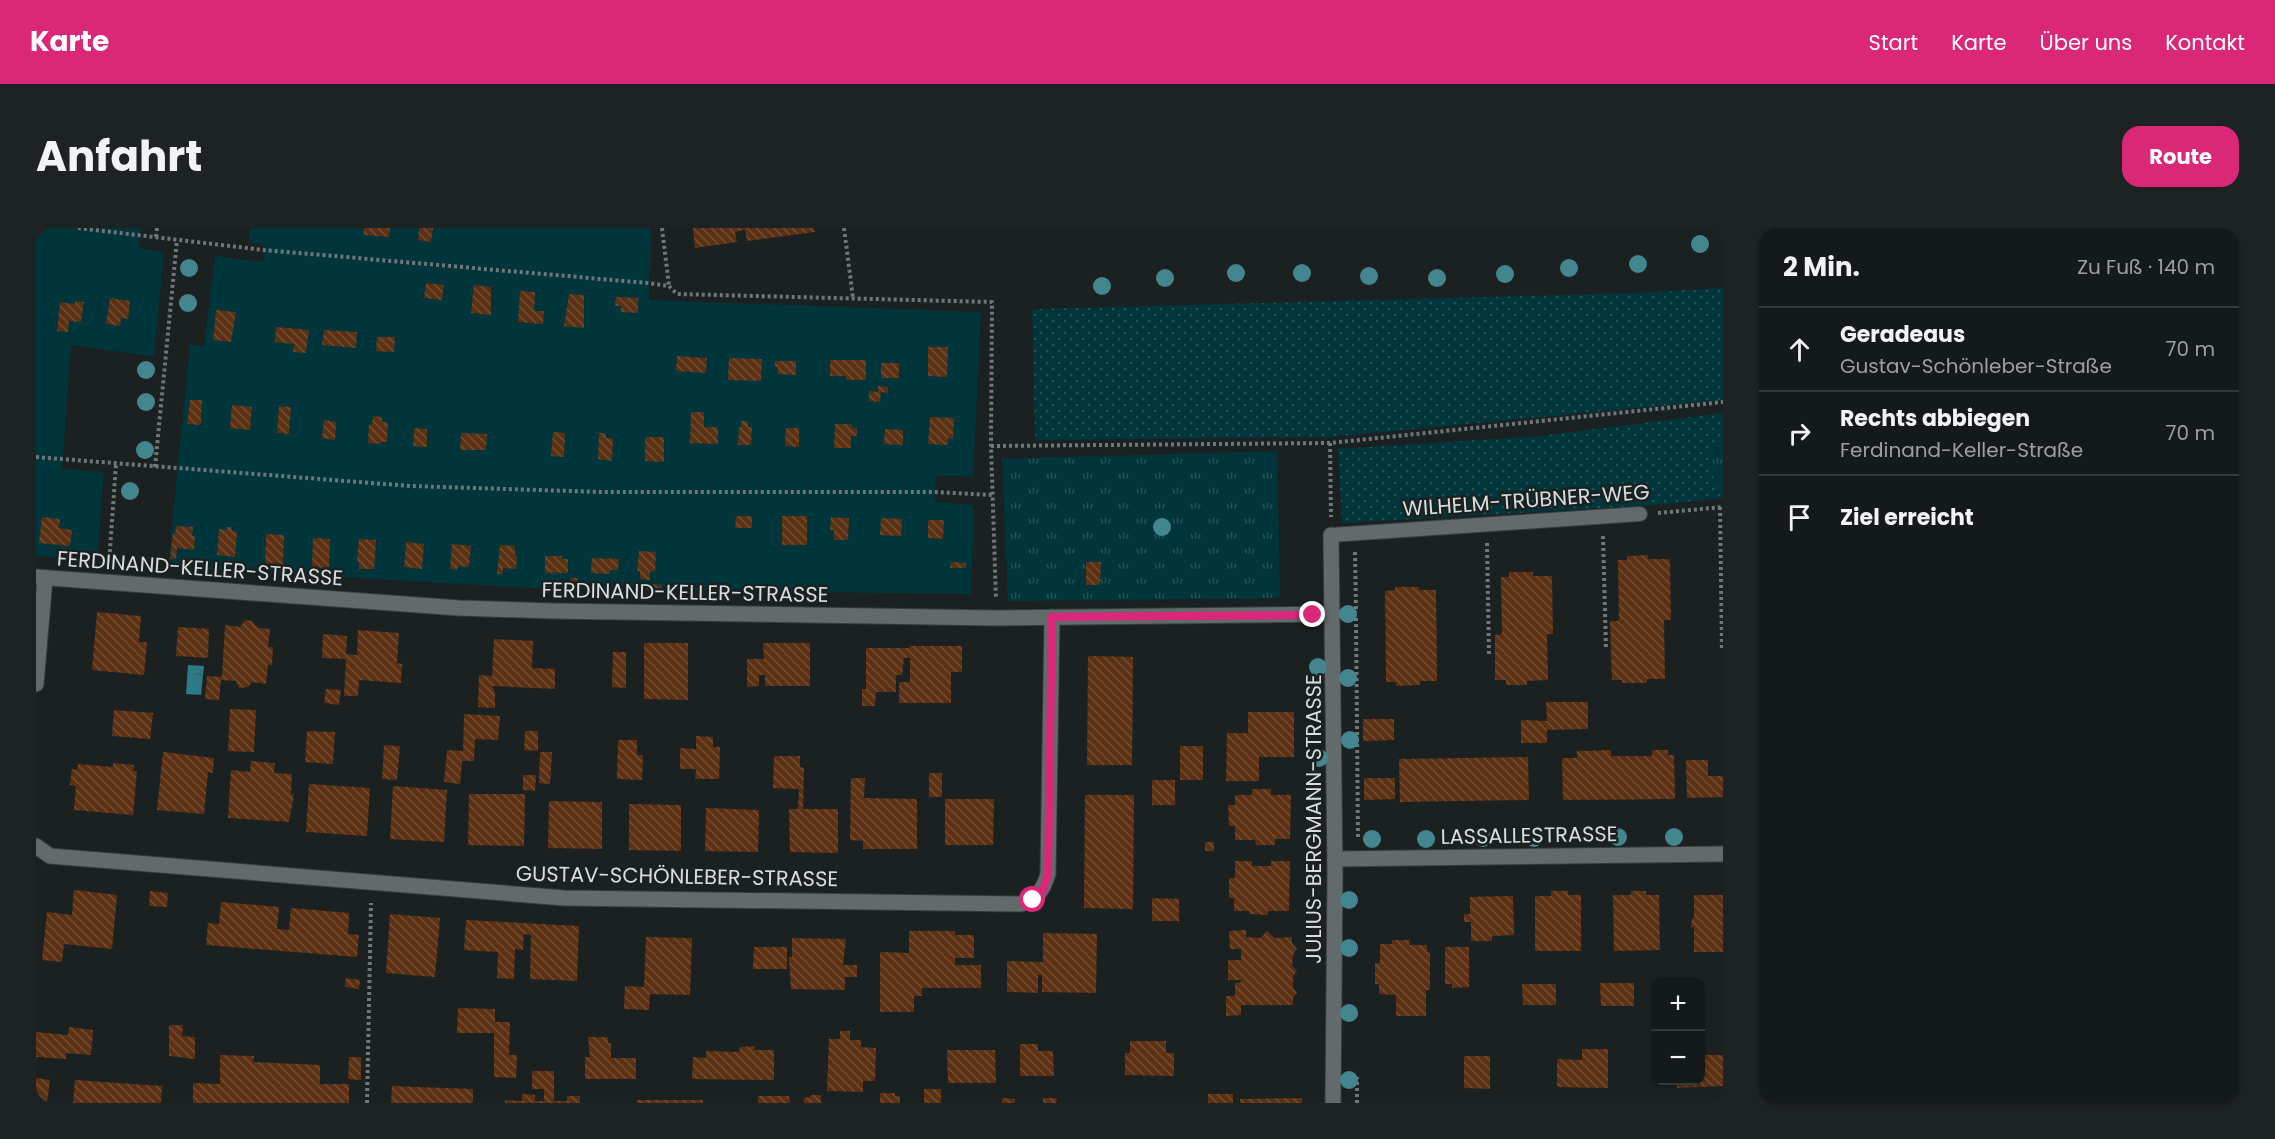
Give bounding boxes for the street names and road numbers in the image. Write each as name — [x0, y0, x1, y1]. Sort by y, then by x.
street label: WILHELM-TRÜBNER-WEG — [1402, 477, 1650, 523]
street label: FERDINAND-KELLER-STRASSE — [56, 544, 344, 592]
street label: FERDINAND-KELLER-STRASSE — [541, 575, 829, 609]
street label: JULIUS-BERGMANN-STRASSE — [1299, 674, 1328, 964]
street label: LASSALLESTRASSE — [1440, 819, 1618, 851]
street label: GUSTAV-SCHÖNLEBER-STRASSE — [516, 859, 838, 893]

